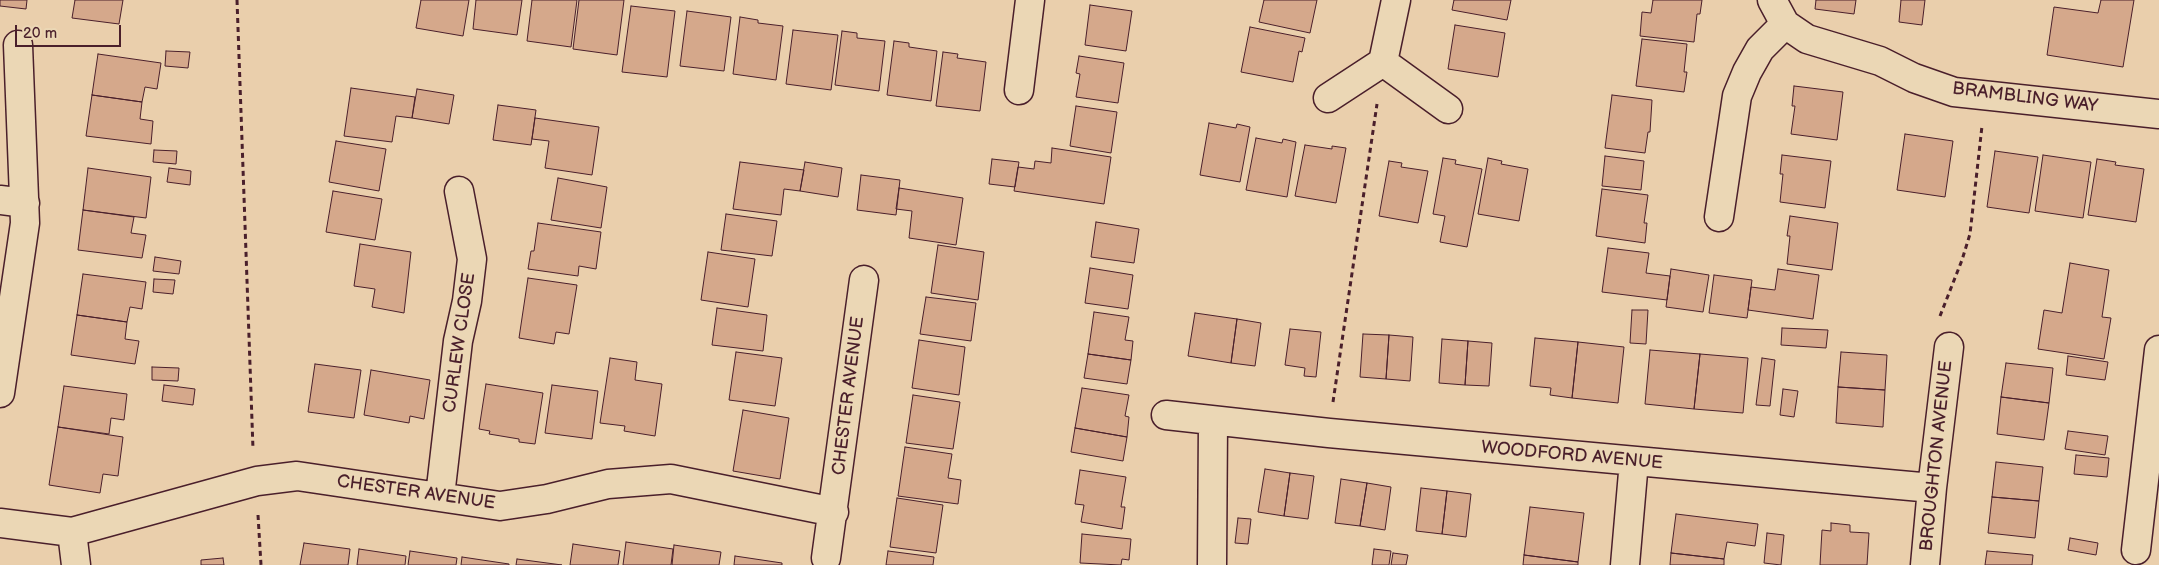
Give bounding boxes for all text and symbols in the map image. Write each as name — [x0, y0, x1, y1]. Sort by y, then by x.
scale bar — [18, 15, 124, 47]
text: 20 m — [23, 24, 57, 43]
street label: BRAMBLING WAY — [1951, 78, 2099, 118]
street label: CURLEW CLOSE — [439, 272, 481, 414]
street label: CHESTER AVENUE — [829, 315, 869, 477]
street label: BROUGHTON AVENUE — [1916, 360, 1958, 552]
street label: WOODFORD AVENUE — [1480, 437, 1664, 475]
street label: CHESTER AVENUE — [335, 471, 497, 515]

